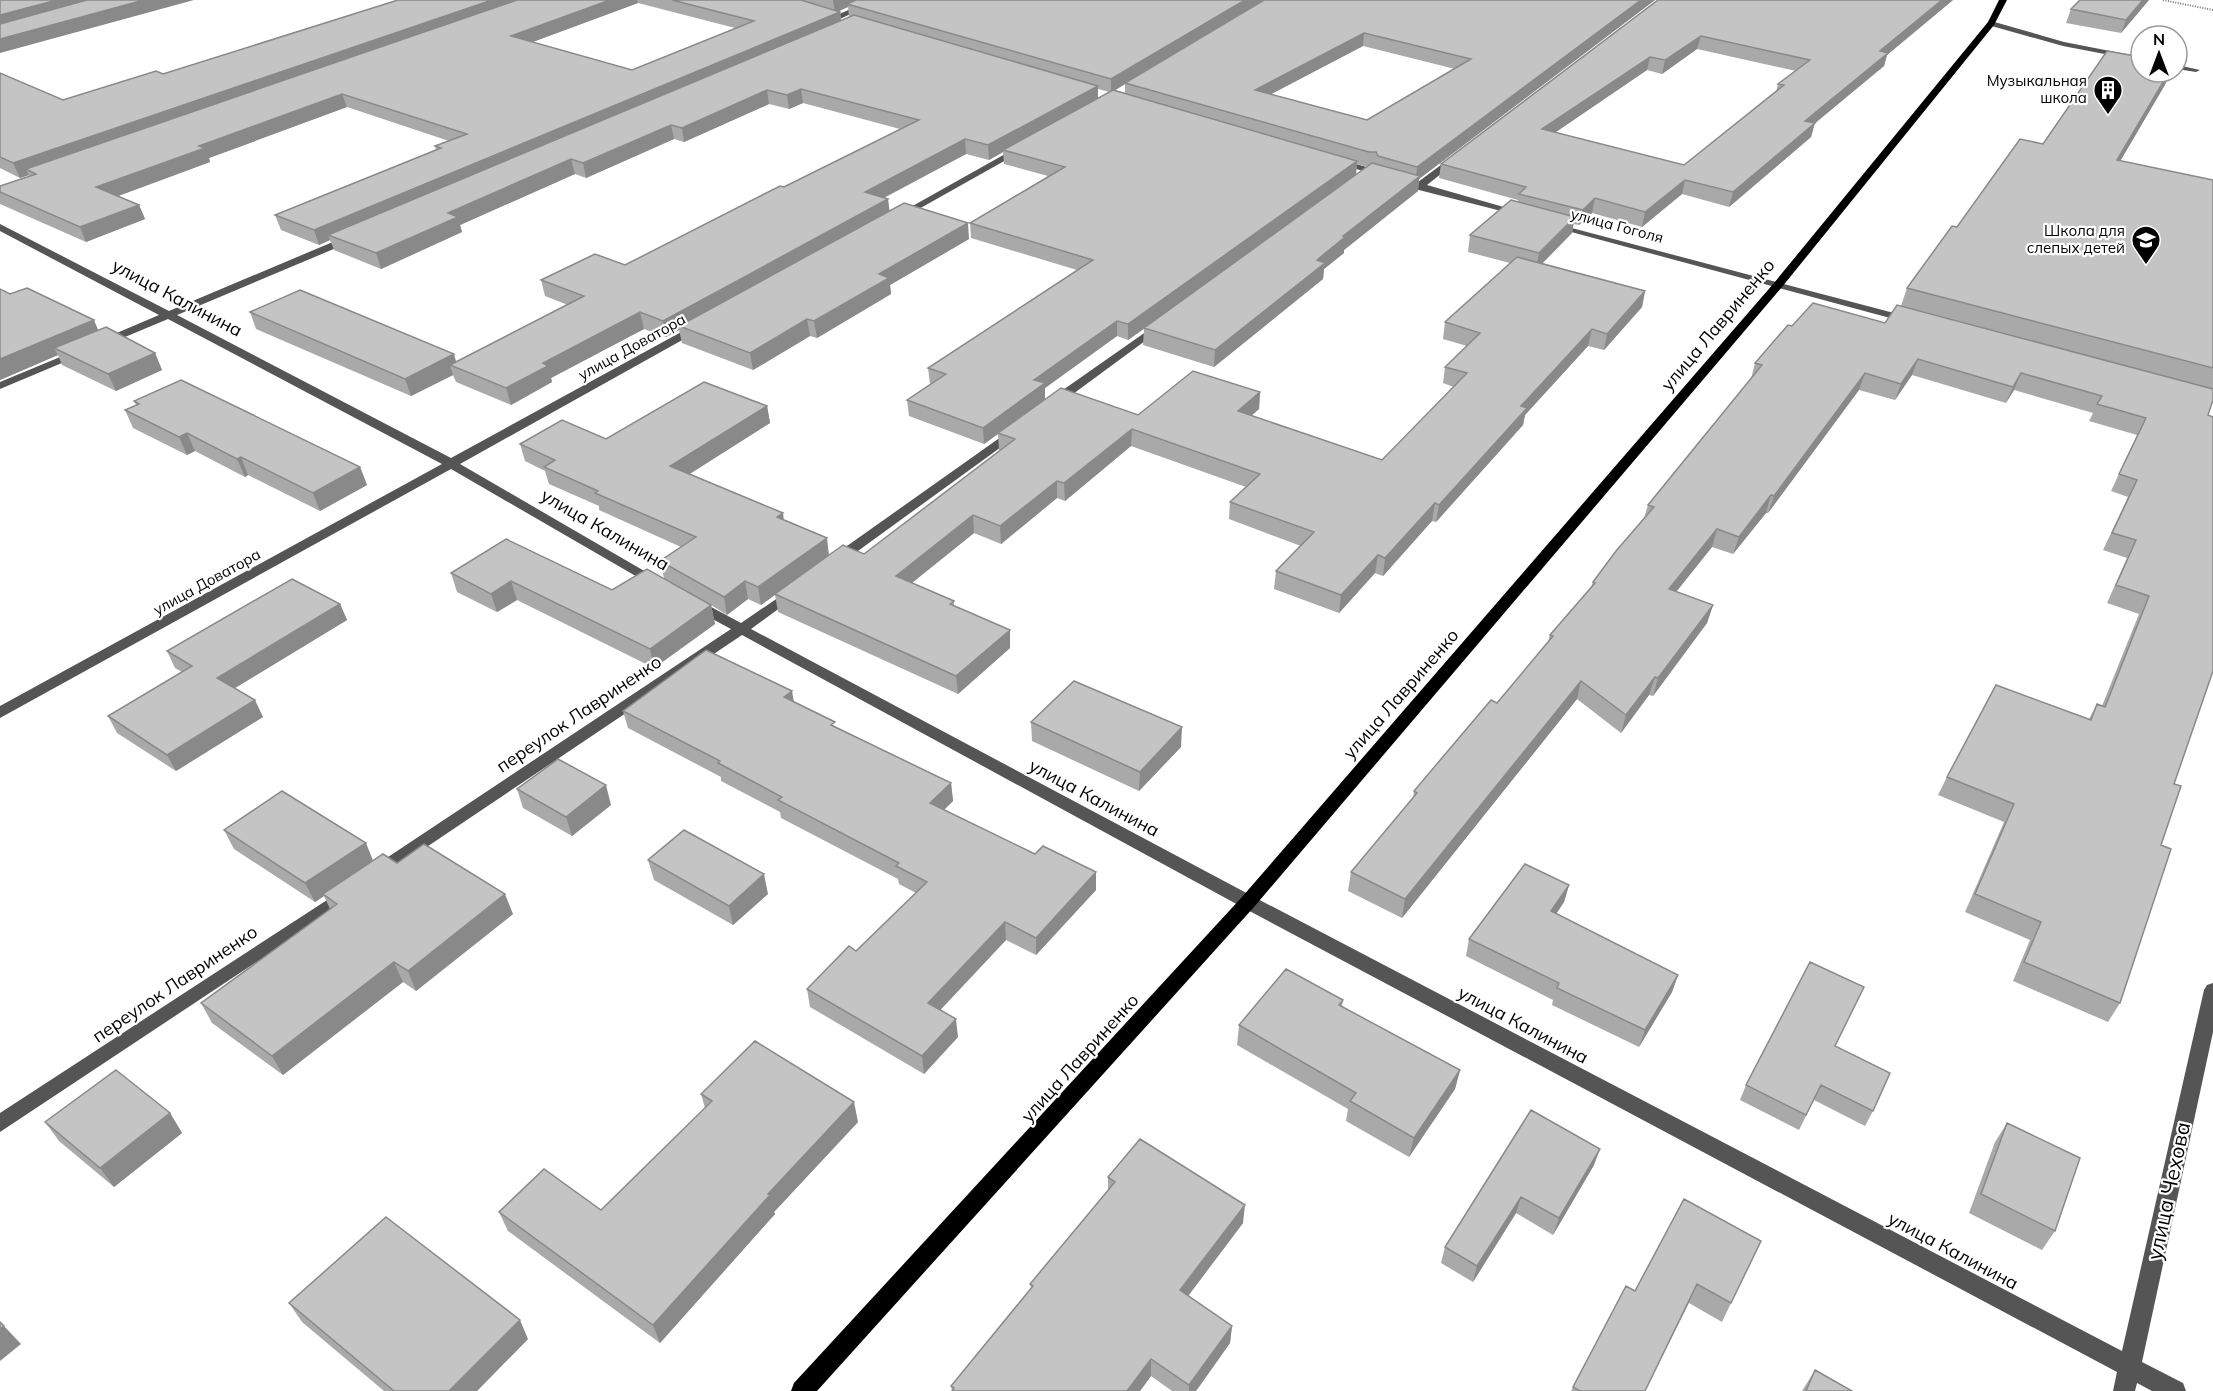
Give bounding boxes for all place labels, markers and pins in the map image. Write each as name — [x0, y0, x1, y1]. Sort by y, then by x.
place label: Музыкальная школа — [1987, 71, 2087, 107]
building icon: Музыкальная школа — [2092, 74, 2124, 116]
place label: Школа для слепых детей — [2027, 221, 2125, 257]
school or university icon: Школа для слепых детей — [2130, 224, 2162, 266]

